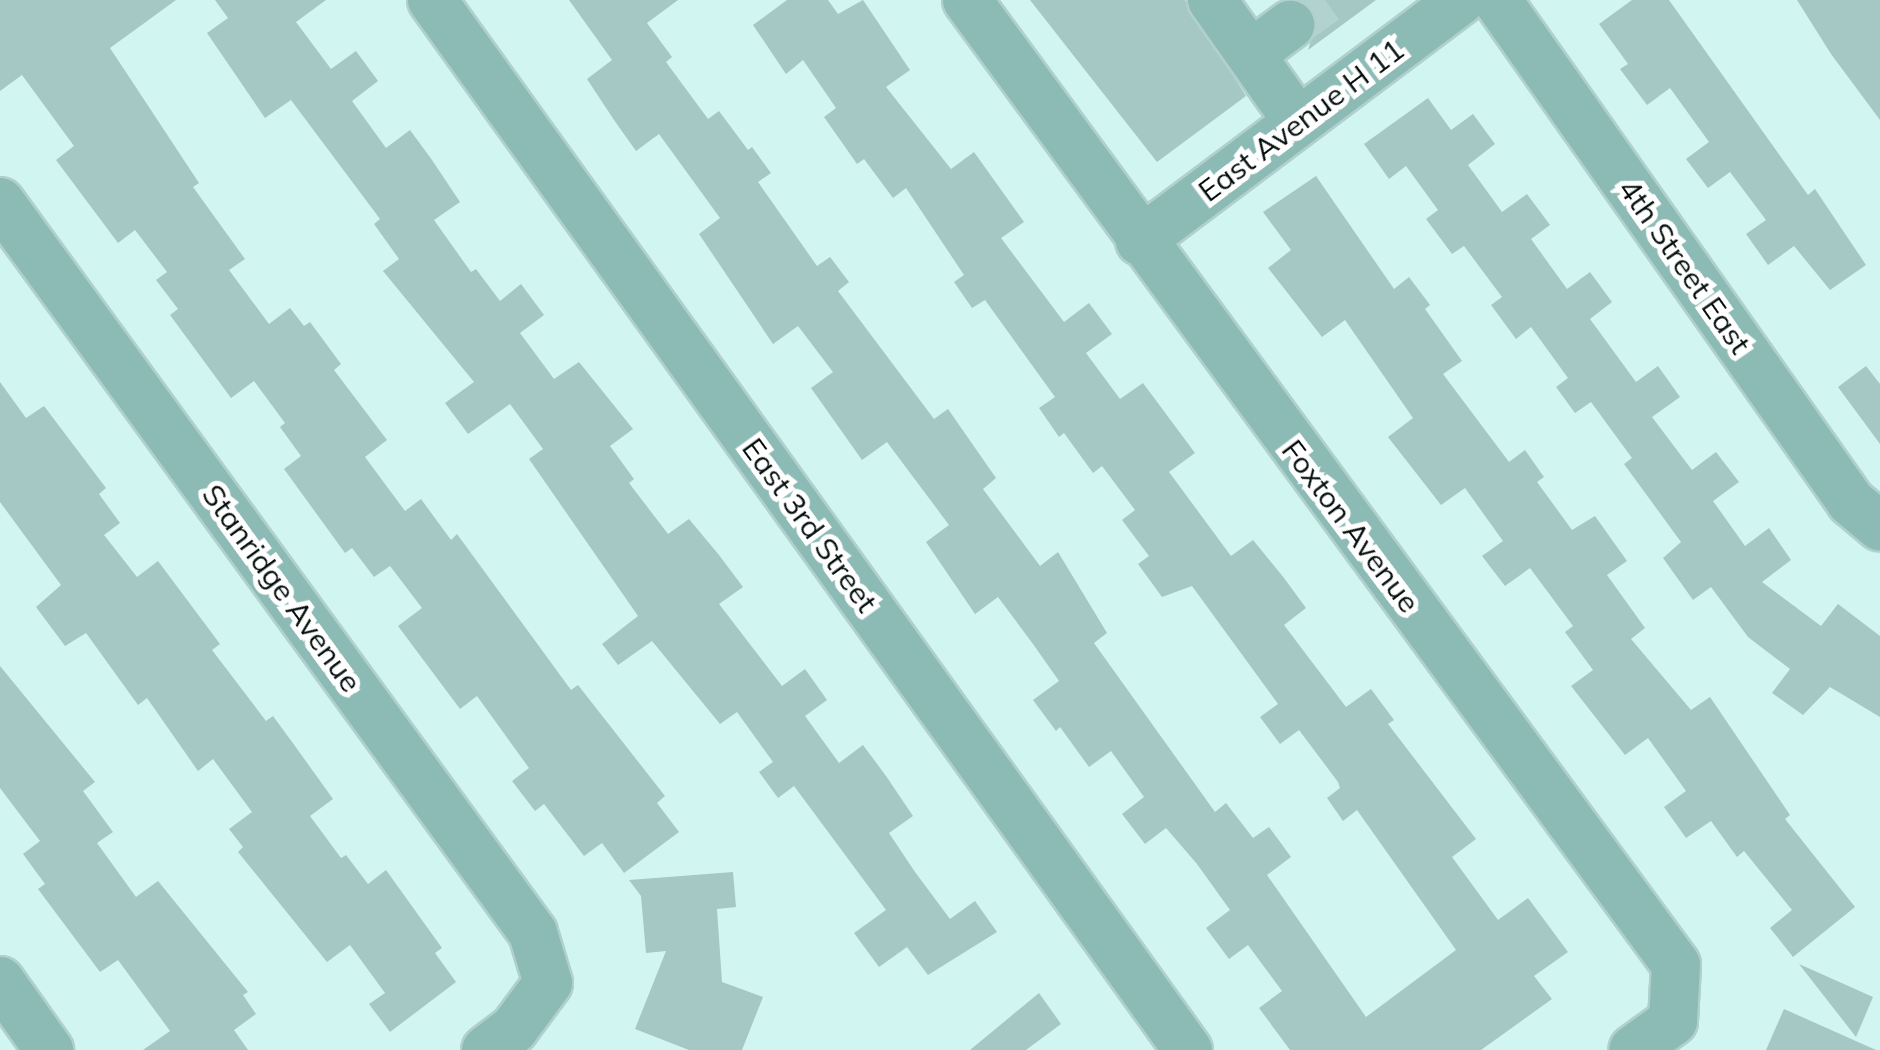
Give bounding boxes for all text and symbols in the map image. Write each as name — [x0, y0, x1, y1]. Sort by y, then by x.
street label: East Avenue H 11 — [1191, 31, 1411, 209]
street label: 4th Street East — [1611, 172, 1759, 360]
street label: East 3rd Street — [735, 431, 885, 619]
street label: Foxton Avenue — [1274, 433, 1428, 619]
street label: Stanridge Avenue — [195, 477, 369, 699]

